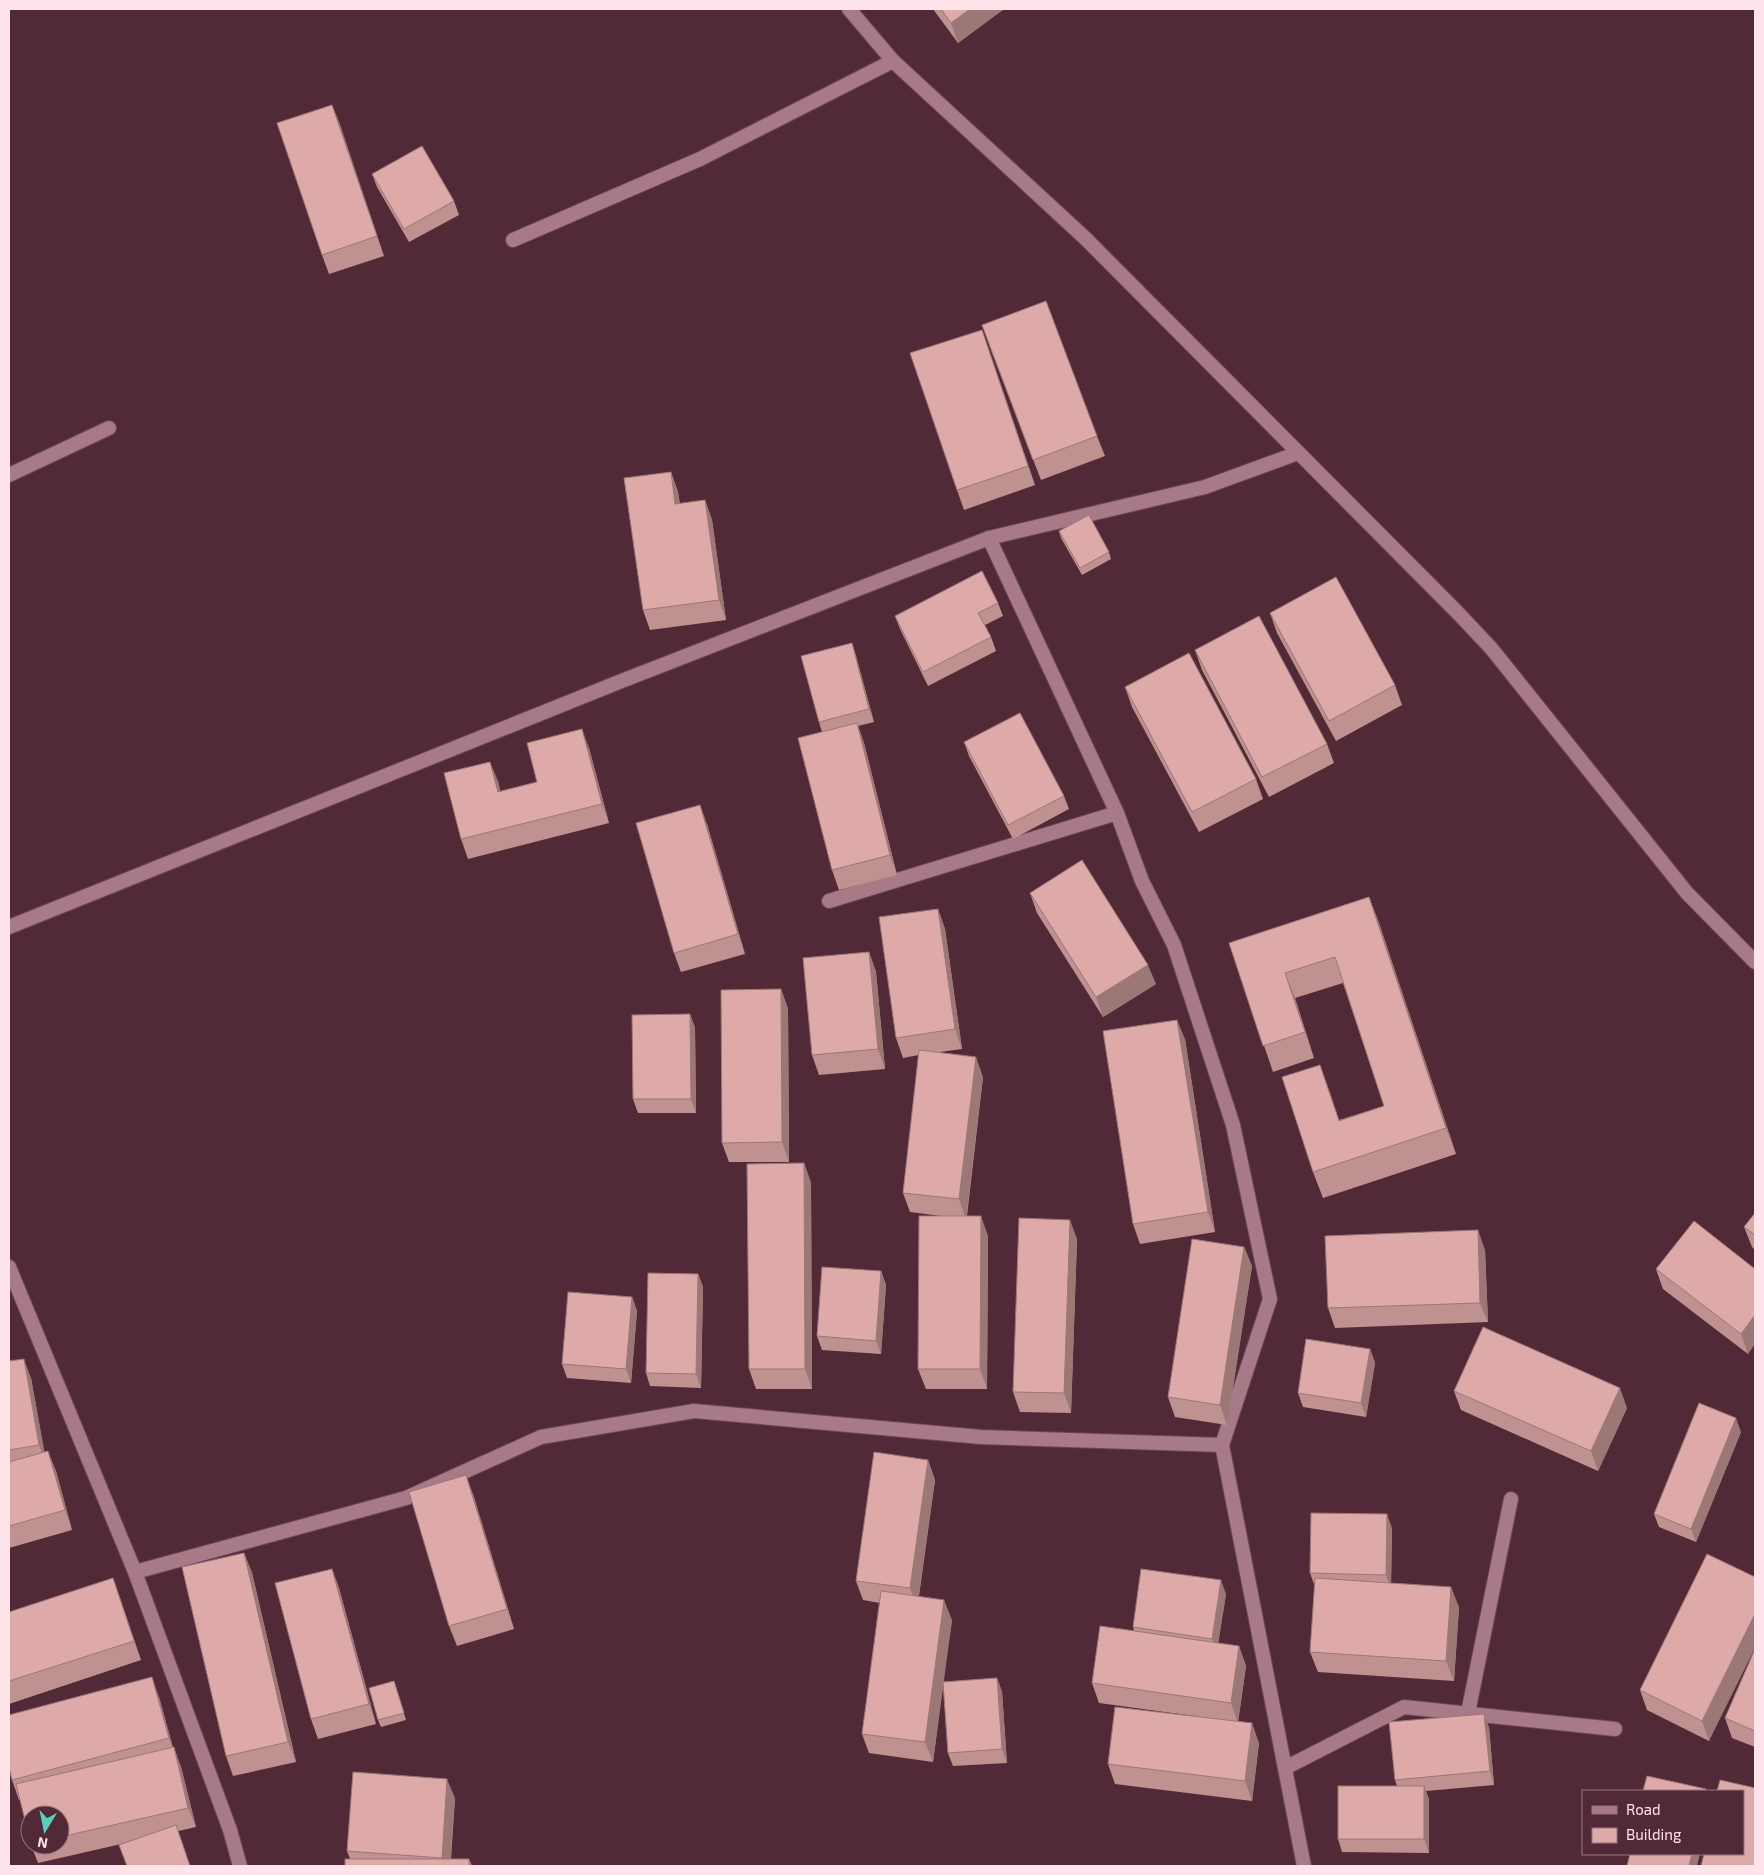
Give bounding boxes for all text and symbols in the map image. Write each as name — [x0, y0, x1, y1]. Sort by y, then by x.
legend — [1582, 1790, 1744, 1855]
text: Road — [1626, 1800, 1661, 1818]
north arrow — [20, 1805, 70, 1855]
text: Building — [1626, 1825, 1682, 1843]
text: N — [36, 1834, 49, 1853]

